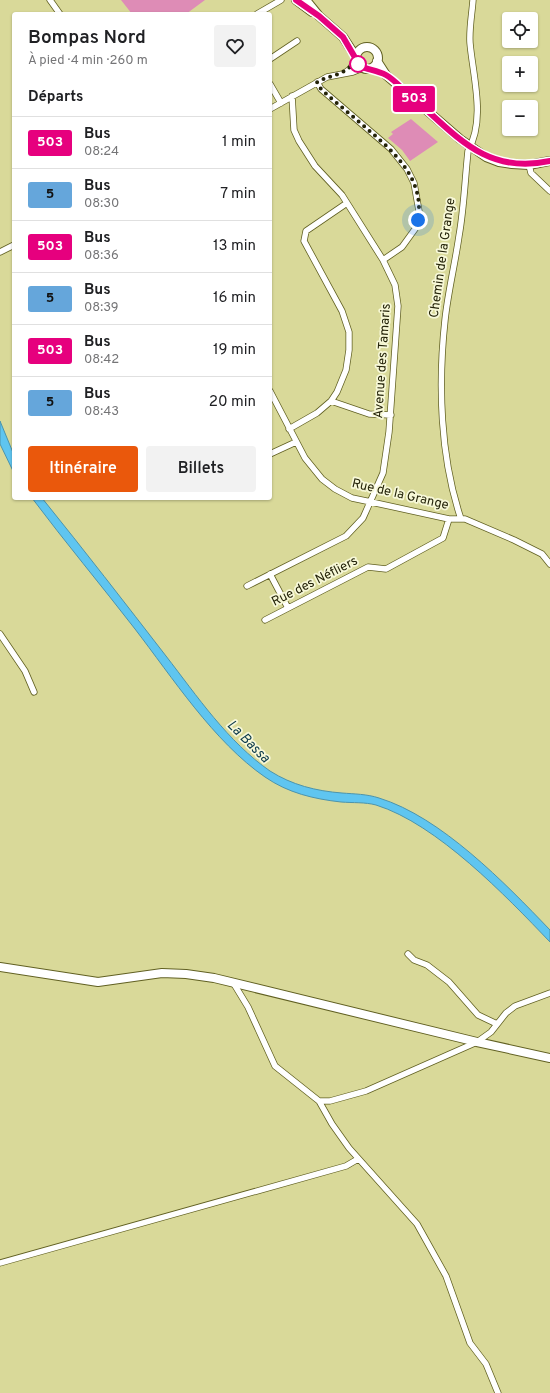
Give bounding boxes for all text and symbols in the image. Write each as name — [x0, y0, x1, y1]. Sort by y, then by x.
map controls — [502, 12, 538, 136]
button: locate — [502, 12, 538, 48]
button: heart — [214, 25, 256, 67]
text: Bompas Nord — [28, 26, 146, 50]
text: À pied · 4 min · 260 m — [28, 53, 148, 69]
unlabelled marker — [349, 55, 367, 73]
button: + — [502, 56, 538, 92]
line badge: 503 — [391, 86, 437, 112]
text: Départs — [28, 88, 83, 107]
text: 503 — [401, 90, 427, 107]
button: − — [502, 100, 538, 136]
text: Bus — [84, 125, 111, 144]
text: 1 min — [222, 133, 256, 152]
text: 503 — [37, 134, 63, 151]
text: 08:24 — [84, 144, 119, 160]
text: Bus — [84, 177, 111, 196]
text: 7 min — [220, 185, 256, 204]
text: 5 — [46, 186, 54, 203]
text: 08:30 — [84, 196, 119, 212]
street label: Chemin de la Grange — [427, 197, 459, 319]
your location — [408, 210, 428, 230]
text: Bus — [84, 229, 111, 248]
text: 13 min — [213, 237, 256, 256]
text: 503 — [37, 238, 63, 255]
text: 08:36 — [84, 248, 119, 264]
text: Bus — [84, 281, 111, 300]
text: 16 min — [213, 289, 256, 308]
text: 5 — [46, 290, 54, 307]
text: 08:39 — [84, 300, 119, 316]
street label: Avenue des Tamaris — [371, 303, 395, 419]
text: Bus — [84, 333, 111, 352]
text: 19 min — [213, 341, 256, 360]
text: 503 — [37, 342, 63, 359]
text: 08:42 — [84, 352, 119, 368]
text: Bus — [84, 385, 111, 404]
text: 20 min — [209, 393, 256, 412]
text: 5 — [46, 394, 54, 411]
text: 08:43 — [84, 404, 119, 420]
button: Itinéraire — [28, 446, 138, 492]
button: Billets — [146, 446, 256, 492]
street label: Rue de la Grange — [350, 476, 450, 514]
street label: Rue des Néfliers — [269, 553, 361, 611]
water label: La Bassa — [223, 717, 274, 768]

